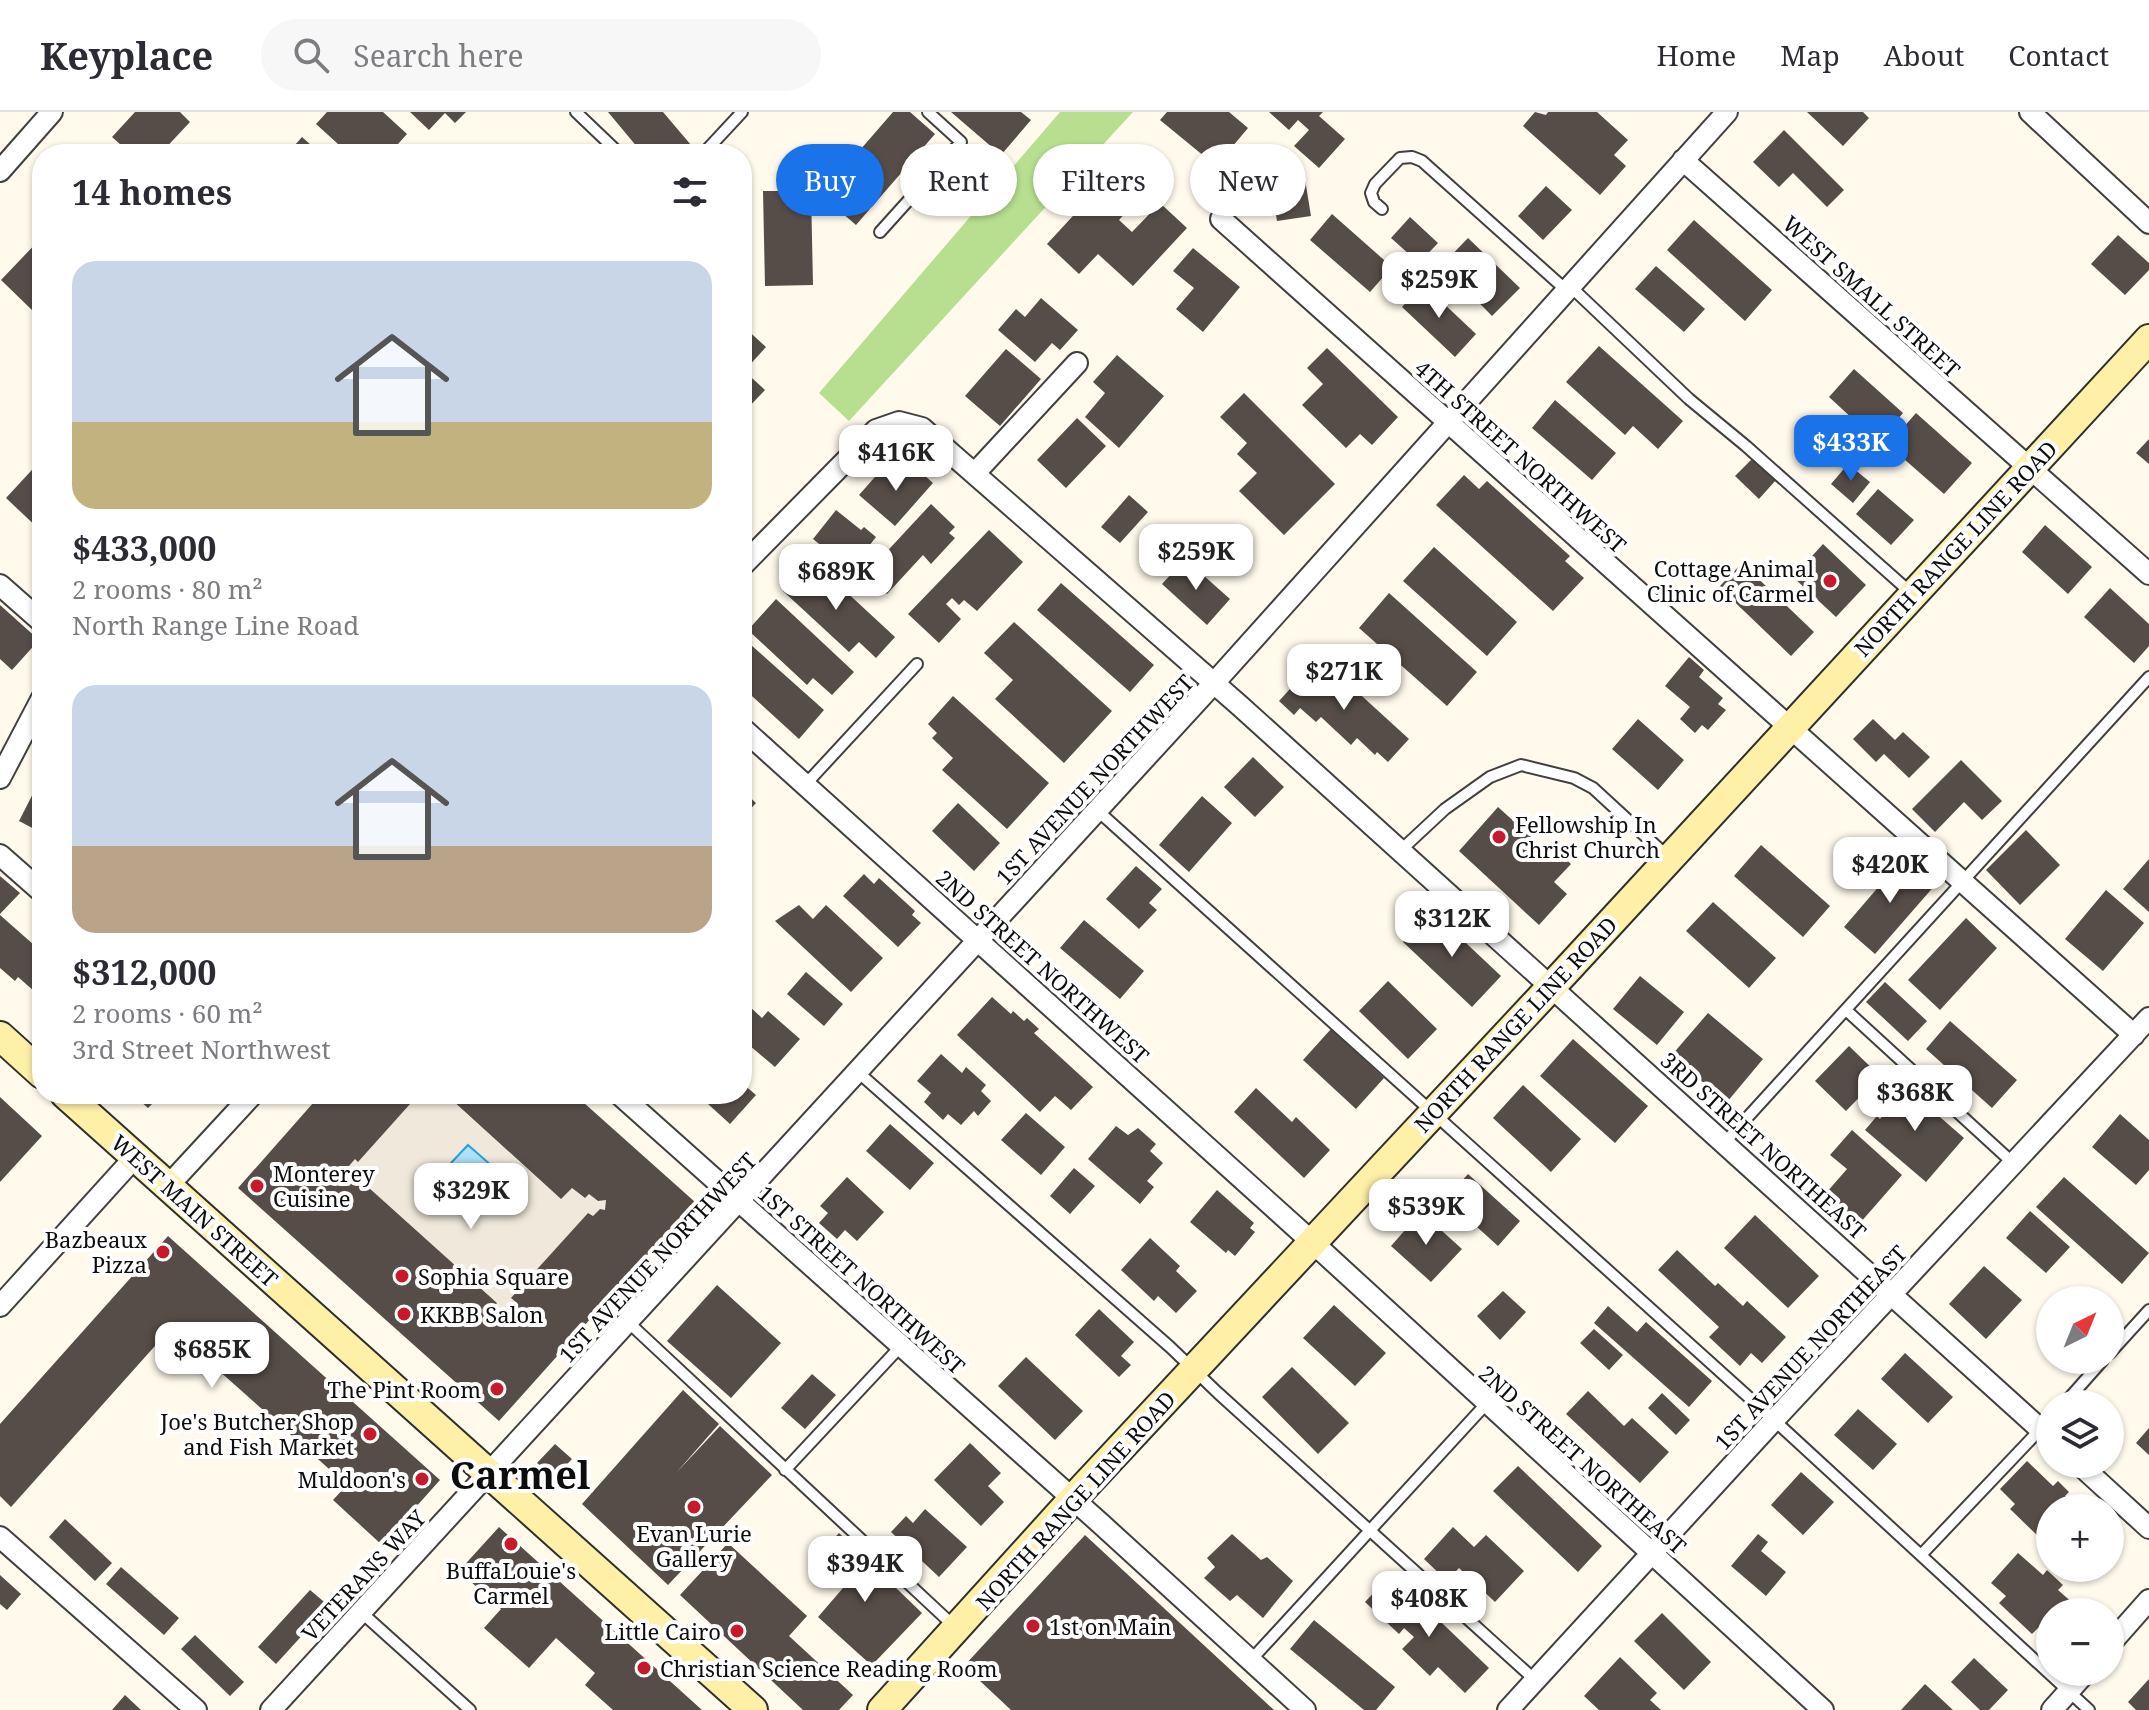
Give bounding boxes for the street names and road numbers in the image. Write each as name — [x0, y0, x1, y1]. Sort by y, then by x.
street label: WEST SMALL STREET — [1777, 208, 1968, 384]
street label: 4TH STREET NORTHWEST — [1409, 353, 1634, 559]
street label: NORTH RANGE LINE ROAD — [1847, 434, 2063, 662]
street label: 1ST AVENUE NORTHWEST — [989, 667, 1200, 891]
street label: 2ND STREET NORTHWEST — [930, 862, 1156, 1070]
street label: NORTH RANGE LINE ROAD — [1407, 910, 1623, 1138]
street label: 3RD STREET NORTHEAST — [1655, 1045, 1874, 1246]
street label: WEST MAIN STREET — [105, 1127, 285, 1293]
street label: 1ST AVENUE NORTHWEST — [552, 1145, 763, 1369]
street label: 1ST STREET NORTHWEST — [752, 1178, 972, 1380]
street label: 1ST AVENUE NORTHEAST — [1707, 1238, 1913, 1456]
street label: 2ND STREET NORTHEAST — [1473, 1358, 1693, 1561]
street label: NORTH RANGE LINE ROAD — [969, 1384, 1181, 1616]
street label: VETERANS WAY — [294, 1503, 432, 1647]

